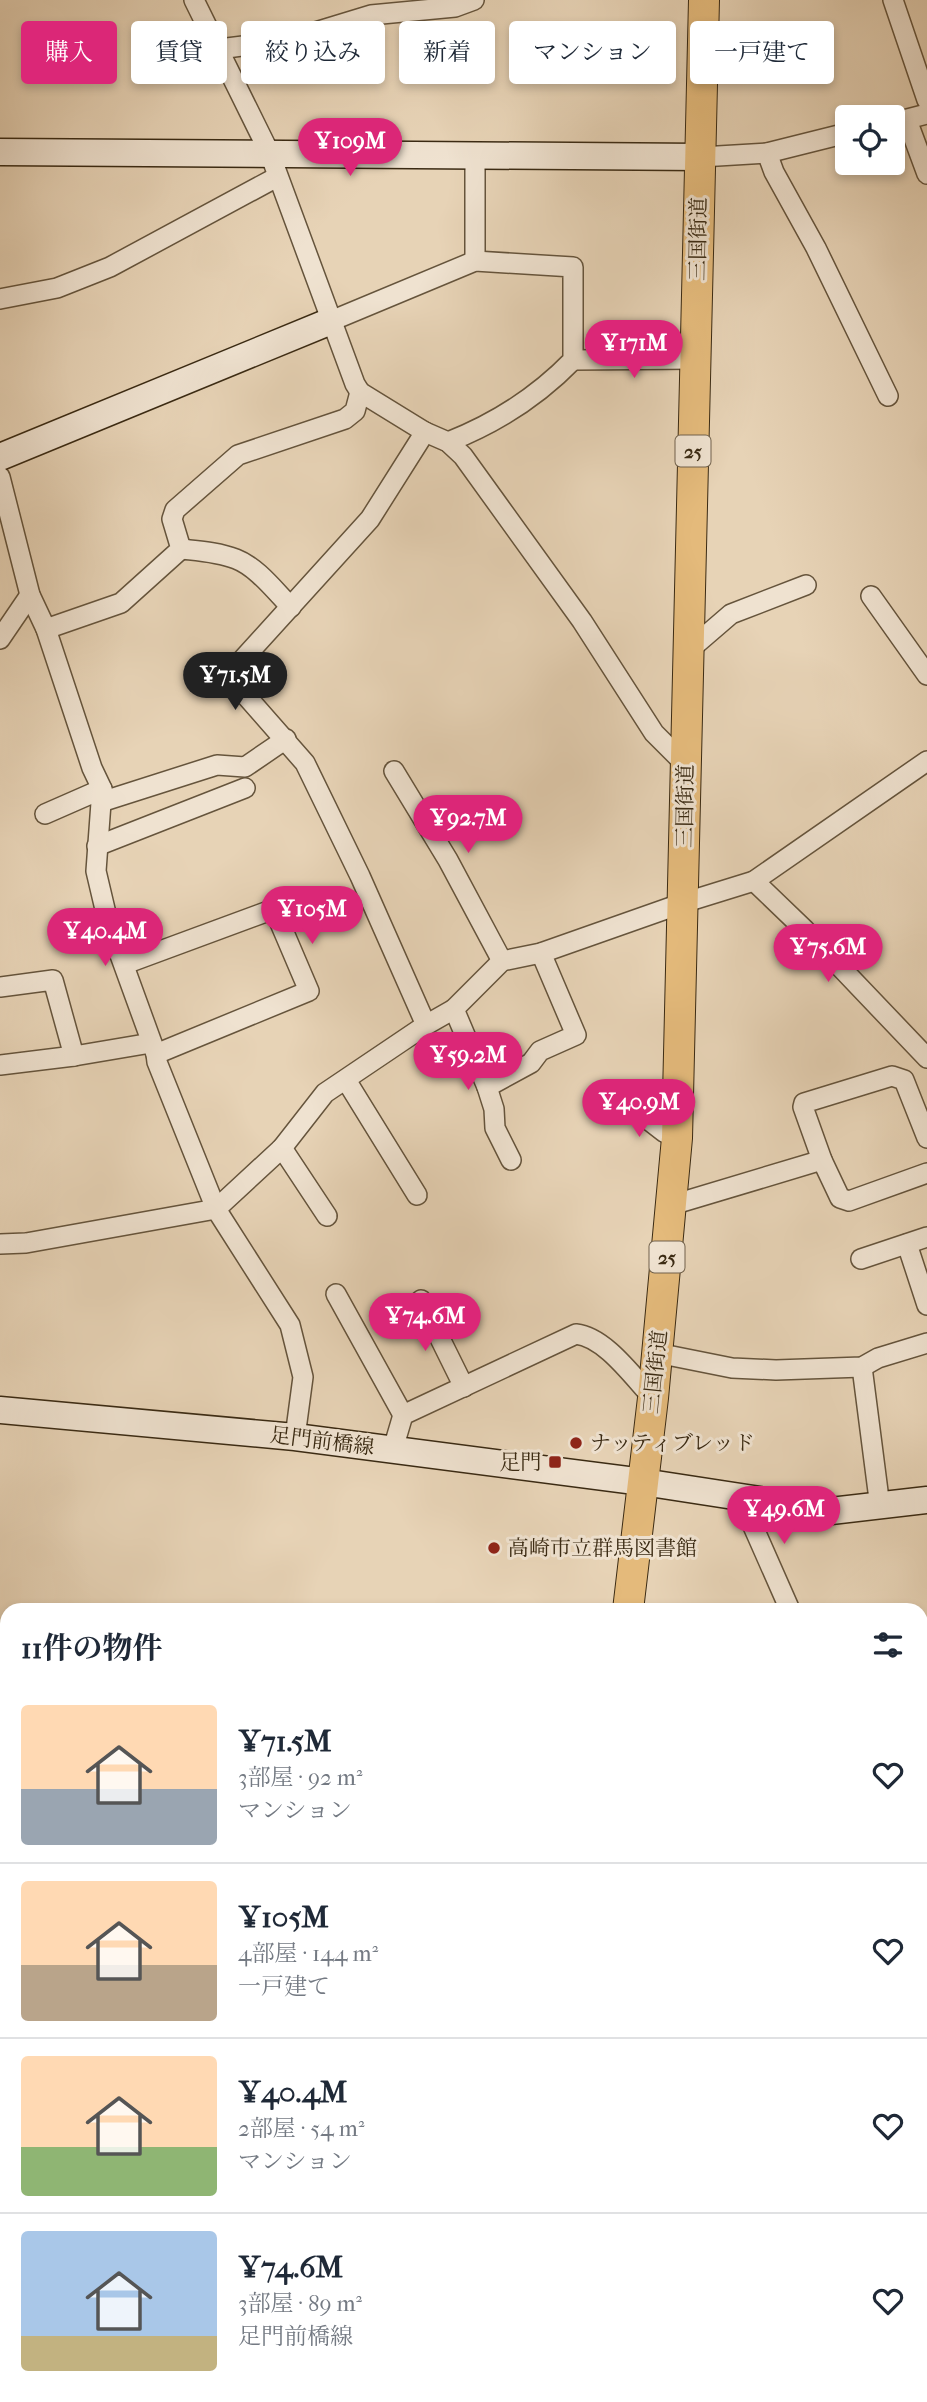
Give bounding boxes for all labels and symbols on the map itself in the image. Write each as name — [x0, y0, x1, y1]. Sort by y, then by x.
pin: ¥109M — [301, 118, 399, 178]
street label: 三国街道 — [685, 197, 711, 281]
pin: ¥171M — [585, 320, 683, 380]
road number: 25 — [676, 436, 710, 466]
pin: ¥71.5M — [178, 652, 292, 712]
street label: 三国街道 — [672, 764, 698, 848]
pin: ¥92.7M — [411, 796, 525, 855]
pin: ¥105M — [263, 886, 361, 946]
pin: ¥40.4M — [48, 908, 162, 968]
pin: ¥75.6M — [771, 925, 885, 984]
pin: ¥59.2M — [411, 1032, 525, 1092]
pin: ¥40.9M — [582, 1080, 696, 1139]
road number: 25 — [650, 1242, 684, 1273]
pin: ¥74.6M — [368, 1294, 482, 1353]
street label: 三国街道 — [639, 1329, 671, 1415]
street label: 足門前橋線 — [268, 1423, 376, 1459]
place label: ナッティブレッド — [590, 1431, 755, 1455]
marker: ナッティブレッド — [568, 1435, 584, 1451]
place label: 足門 — [499, 1450, 541, 1474]
marker: 足門 — [547, 1454, 563, 1470]
pin: ¥49.6M — [727, 1486, 841, 1546]
place label: 高崎市立群馬図書館 — [508, 1536, 697, 1560]
marker: 高崎市立群馬図書館 — [486, 1540, 502, 1556]

